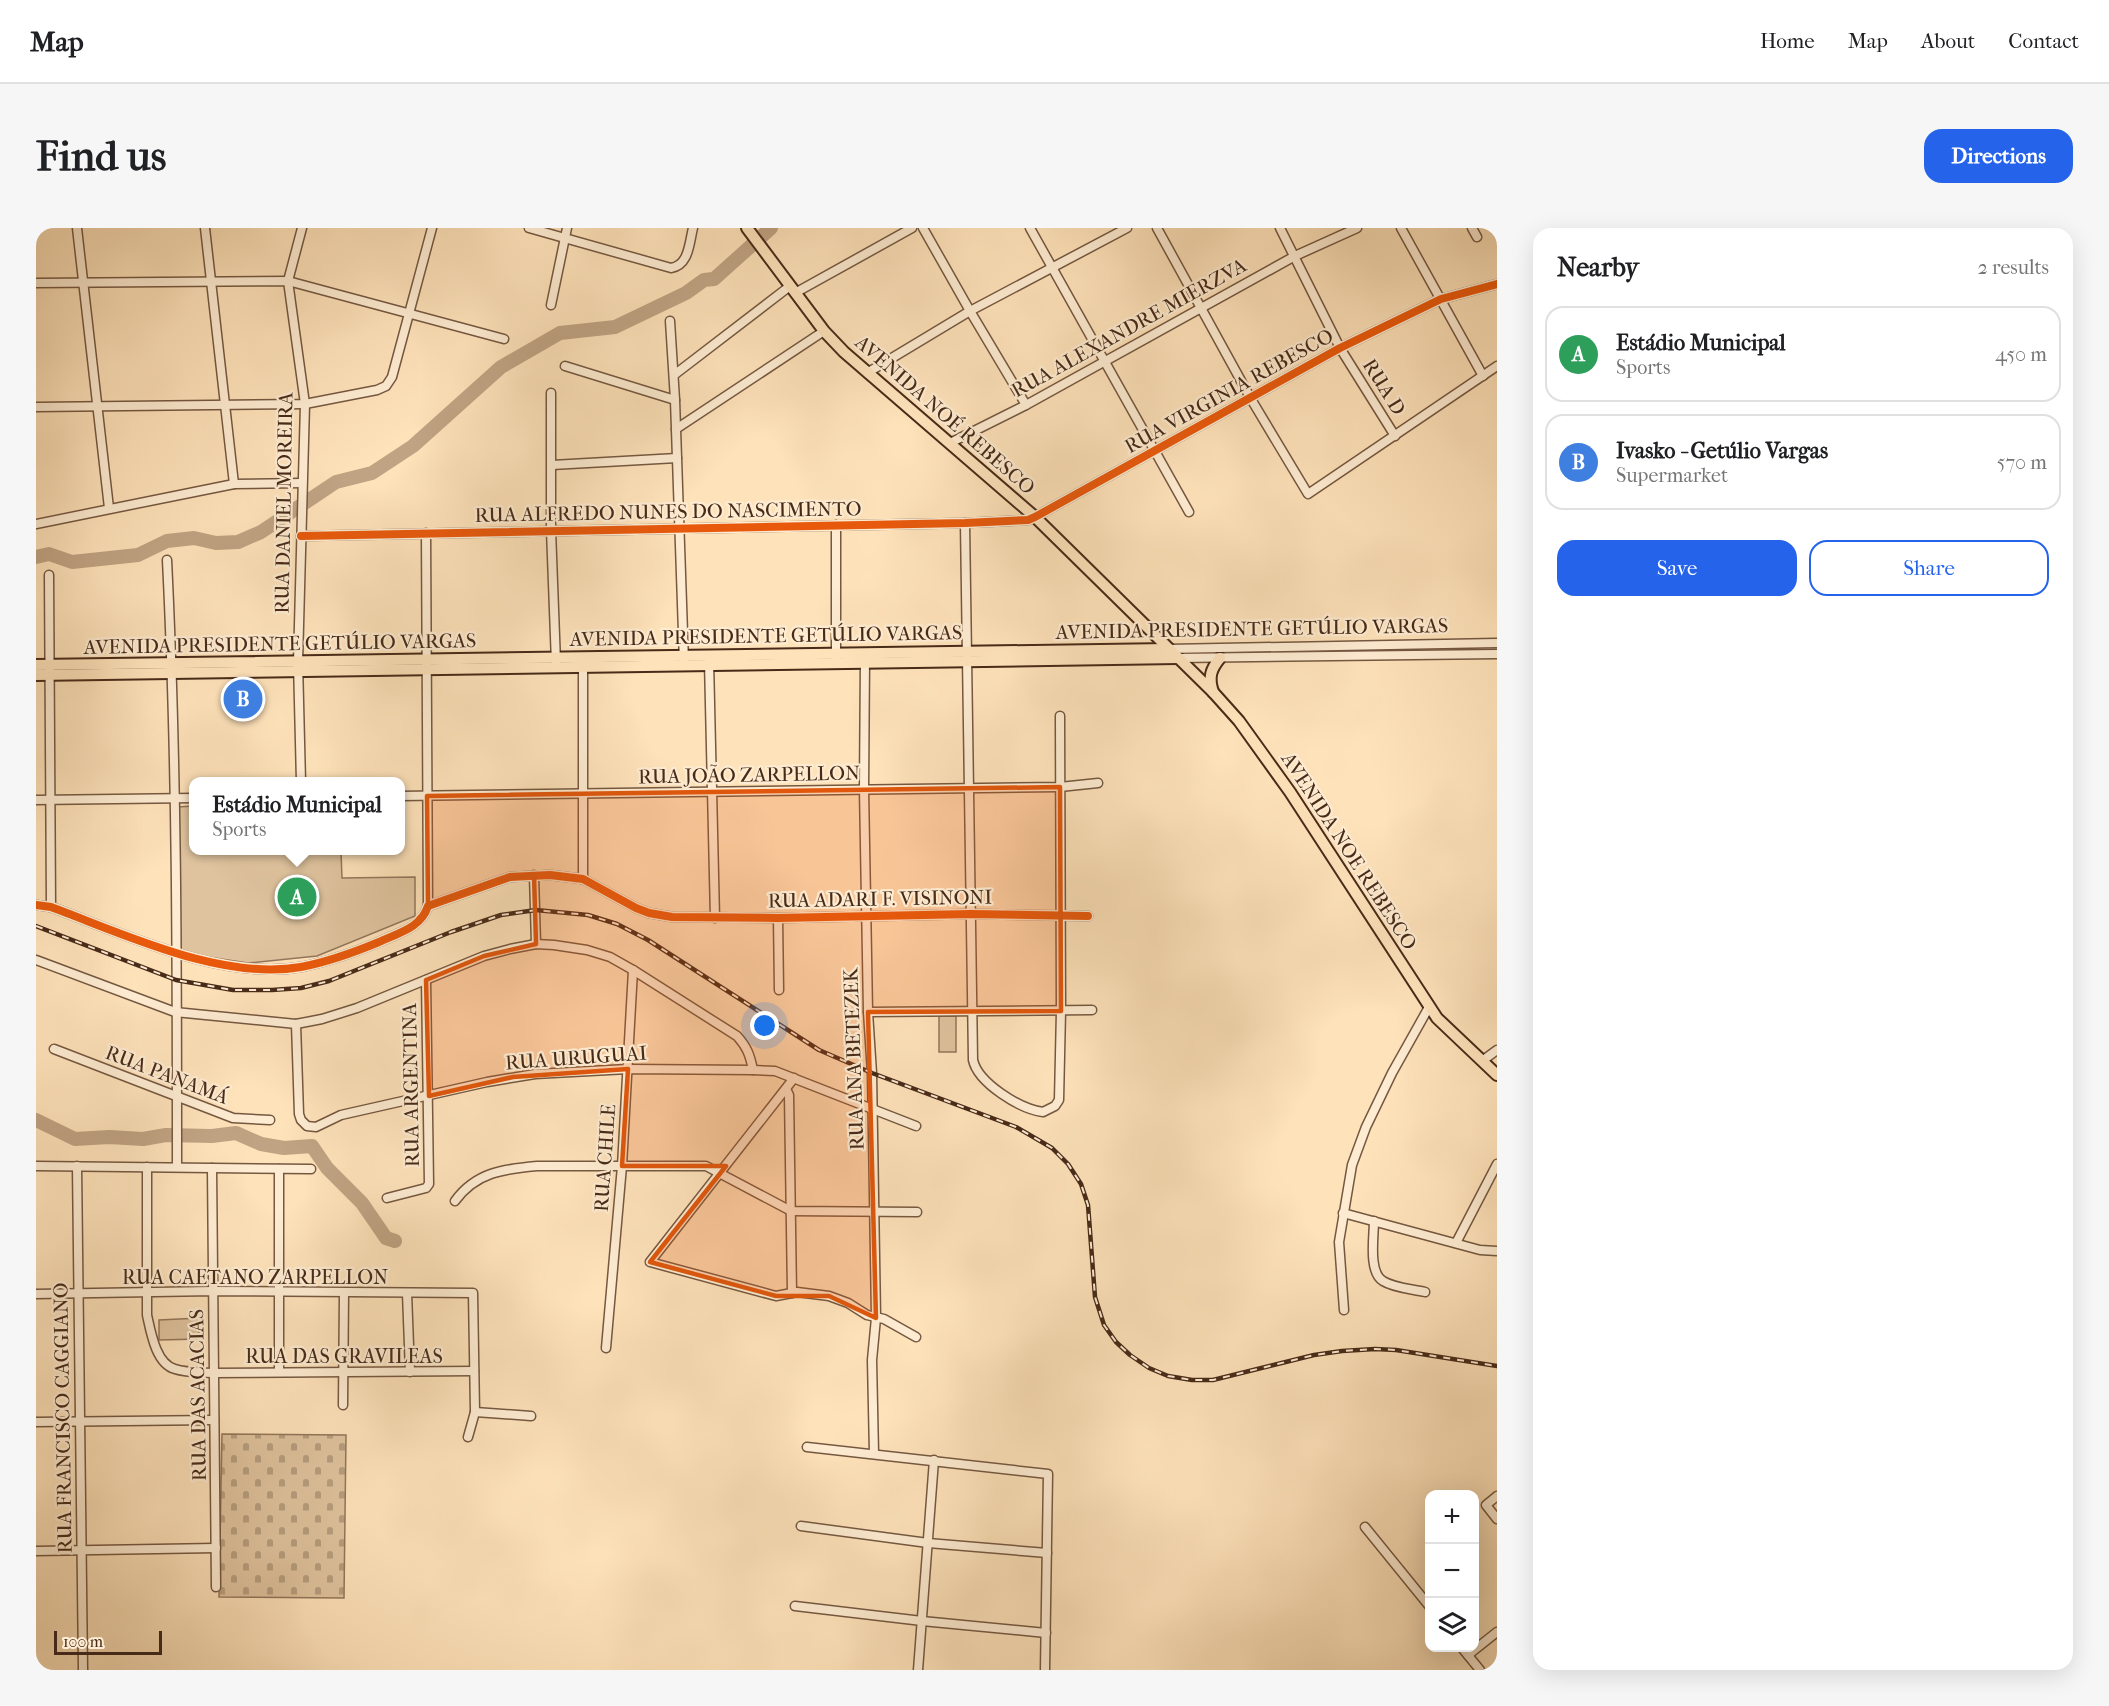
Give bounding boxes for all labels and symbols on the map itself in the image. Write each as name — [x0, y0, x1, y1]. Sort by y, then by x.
street label: RUA ALEXANDRE MIERZVA — [1008, 253, 1251, 402]
street label: RUA VIRGINIA REBESCO — [1121, 324, 1337, 458]
street label: AVENIDA NOÉ REBESCO — [850, 329, 1040, 499]
street label: RUA D — [1358, 355, 1410, 419]
street label: RUA DANIEL MOREIRA — [271, 391, 297, 614]
street label: RUA ALFREDO NUNES DO NASCIMENTO — [474, 497, 862, 527]
street label: AVENIDA PRESIDENTE GETÚLIO VARGAS — [1054, 613, 1448, 644]
street label: AVENIDA PRESIDENTE GETÚLIO VARGAS — [568, 620, 962, 651]
street label: AVENIDA PRESIDENTE GETÚLIO VARGAS — [82, 628, 476, 659]
pin: B — [224, 676, 262, 722]
street label: AVENIDA NOE REBESCO — [1276, 747, 1421, 954]
street label: RUA JOÃO ZARPELLON — [638, 761, 860, 788]
pin: A — [278, 874, 316, 920]
street label: RUA ADARI F. VISINONI — [768, 886, 993, 912]
street label: RUA ANA BETEZEK — [839, 966, 869, 1151]
street label: RUA ARGENTINA — [398, 1002, 424, 1167]
your location — [750, 1011, 779, 1040]
street label: RUA PANAMÁ — [102, 1040, 233, 1109]
street label: RUA URUGUAI — [504, 1042, 648, 1074]
street label: RUA CHILE — [590, 1103, 620, 1213]
street label: RUA CAETANO ZARPELLON — [122, 1266, 388, 1289]
street label: RUA FRANCISCO CAGGIANO — [49, 1282, 77, 1554]
street label: RUA DAS ACACIAS — [185, 1309, 211, 1481]
street label: RUA DAS GRAVILEAS — [245, 1345, 443, 1368]
scale bar — [54, 1628, 162, 1656]

